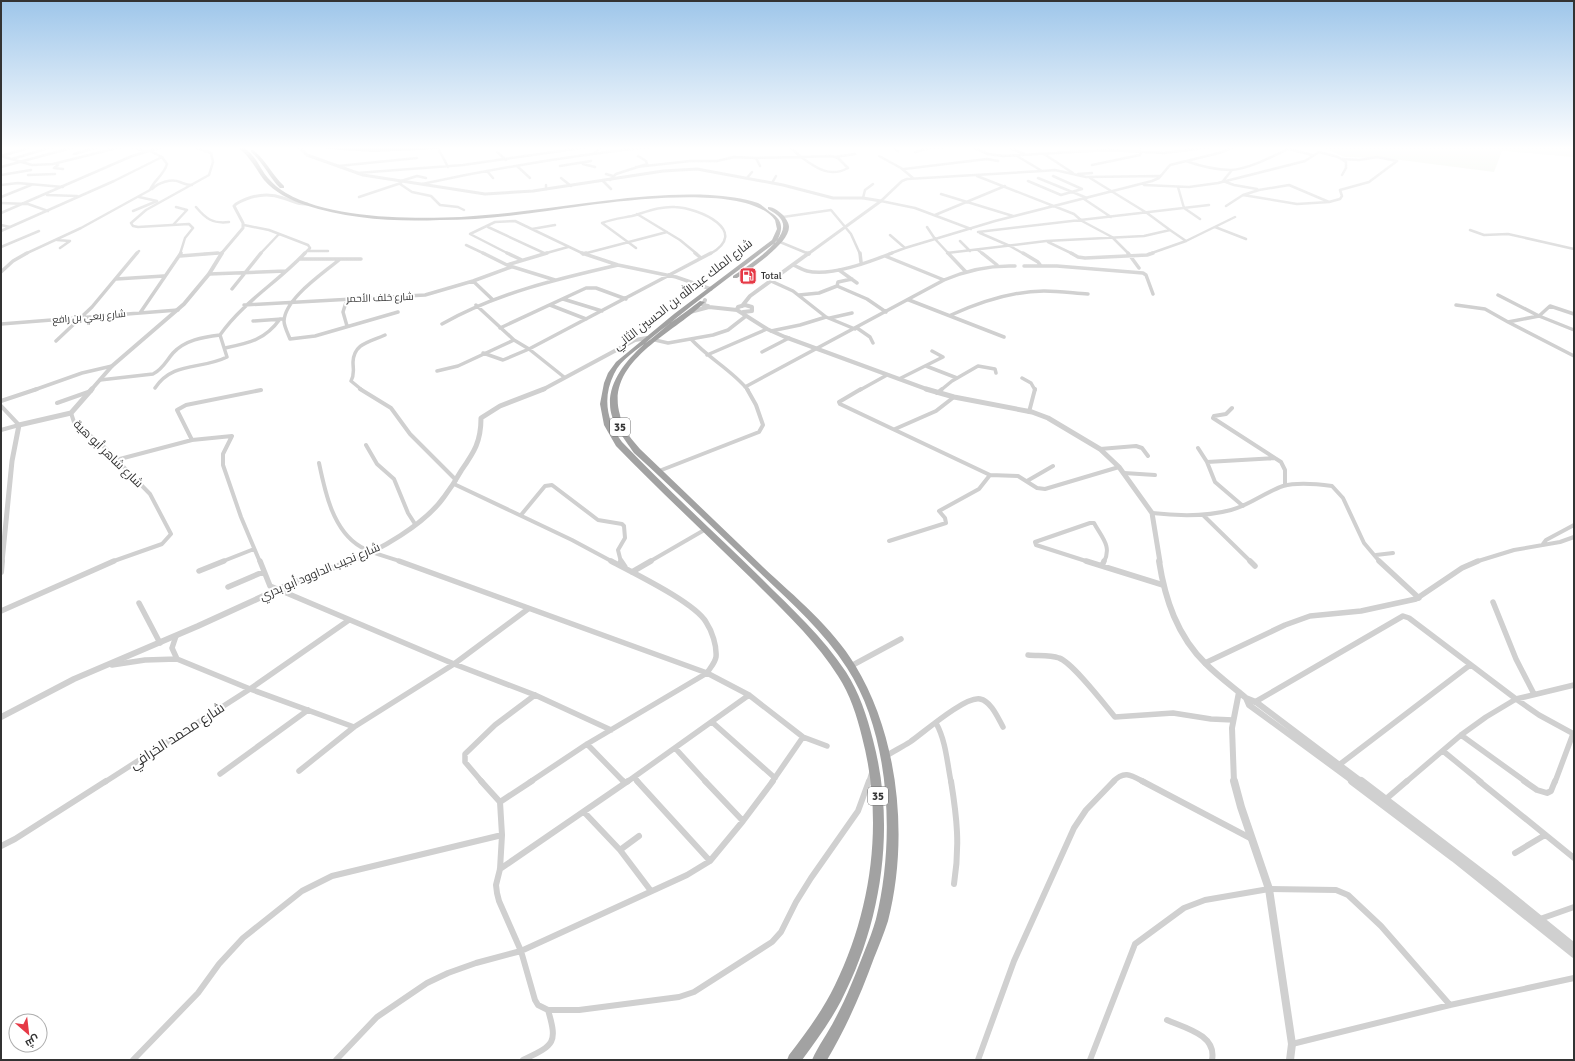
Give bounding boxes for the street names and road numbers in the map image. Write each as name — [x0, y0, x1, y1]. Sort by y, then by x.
street label: شارع الملك عبدالله بن الحسين الثاني — [610, 235, 757, 356]
street label: شارع خلف الأحمر — [345, 291, 414, 305]
street label: شارع ربعي بن رافع — [52, 308, 126, 327]
street label: شارع شاهر أبو هية — [70, 416, 147, 491]
road number: 35 — [610, 418, 630, 436]
street label: شارع نجيب الداوود أبو بدري — [257, 539, 383, 606]
street label: شارع محمد الخرافي — [126, 699, 229, 776]
road number: 35 — [868, 787, 888, 805]

